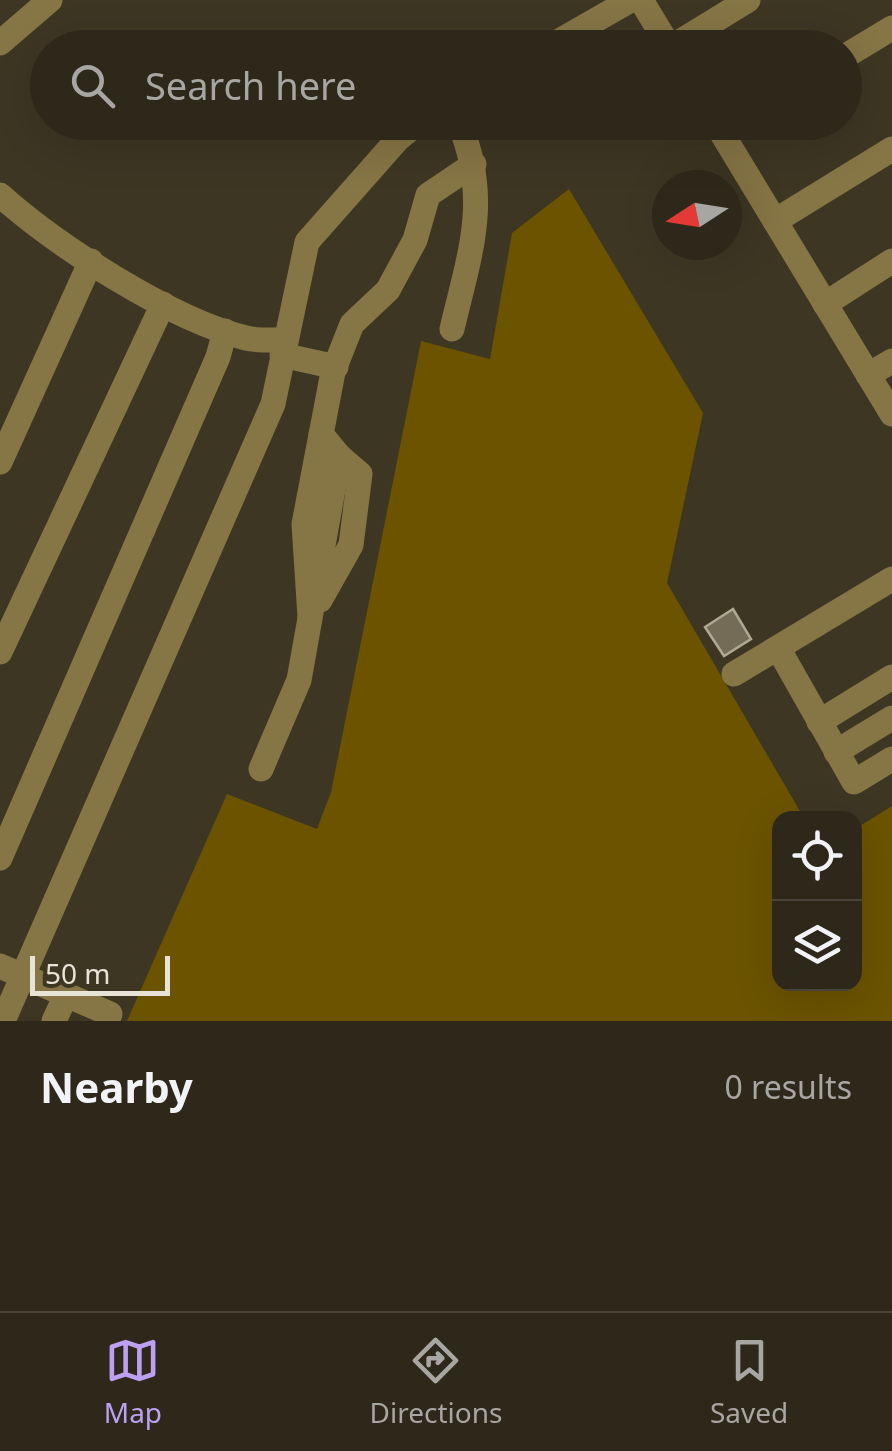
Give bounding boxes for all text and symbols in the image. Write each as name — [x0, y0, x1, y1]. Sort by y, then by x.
search box — [30, 30, 862, 140]
icon: search — [65, 58, 120, 113]
text: Search here — [145, 59, 356, 111]
north arrow — [652, 170, 742, 260]
map controls — [772, 811, 862, 991]
button: locate — [772, 811, 862, 901]
button: layers — [772, 901, 862, 991]
scale bar — [30, 951, 170, 996]
text: 50 m — [45, 954, 111, 992]
text: Nearby — [40, 1058, 193, 1115]
text: 0 results — [725, 1065, 852, 1108]
tab: Map — [104, 1333, 162, 1431]
tab: Directions — [370, 1333, 502, 1431]
tab: Saved — [710, 1333, 788, 1431]

